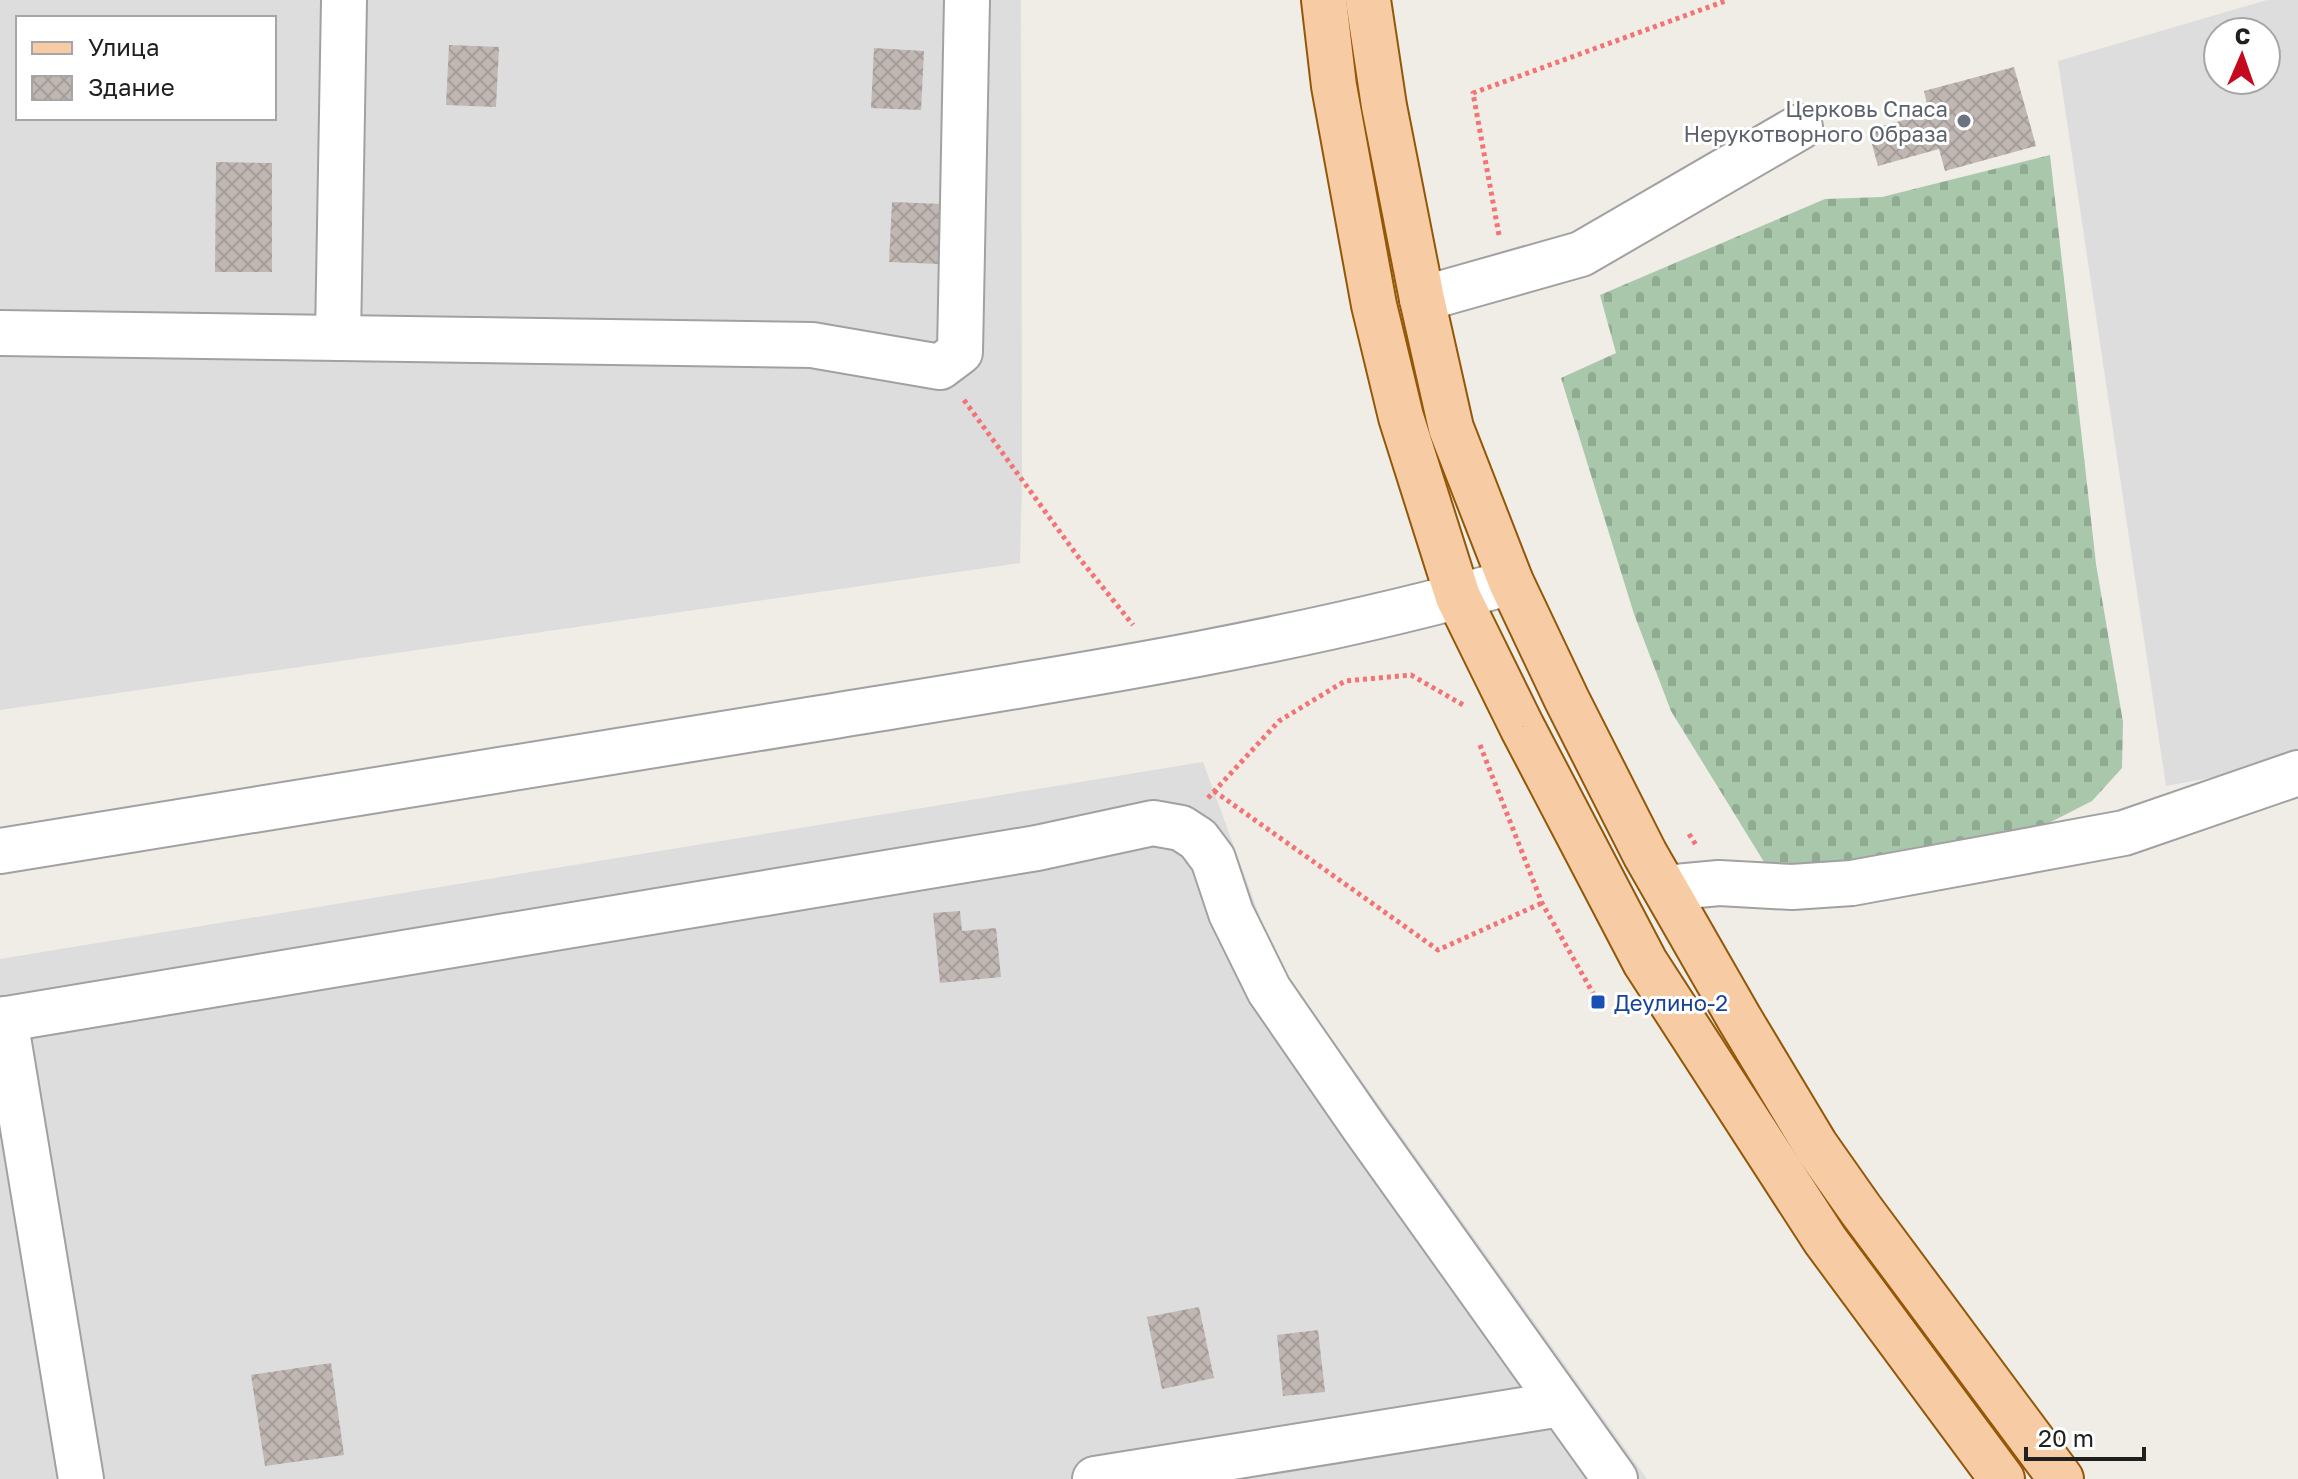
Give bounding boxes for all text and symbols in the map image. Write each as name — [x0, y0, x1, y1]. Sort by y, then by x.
legend — [16, 16, 276, 120]
north arrow — [2202, 16, 2282, 96]
text: С — [2234, 22, 2251, 49]
text: Улица — [88, 32, 160, 61]
text: Здание — [88, 72, 175, 101]
place label: Церковь Спаса Нерукотворного Образа — [1683, 95, 1948, 147]
marker: Церковь Спаса Нерукотворного Образа — [1955, 112, 1973, 130]
place label: Деулино-2 — [1614, 989, 1728, 1016]
marker: Деулино-2 — [1589, 993, 1607, 1011]
scale bar — [2026, 1411, 2144, 1461]
text: 20 m — [2038, 1423, 2094, 1452]

